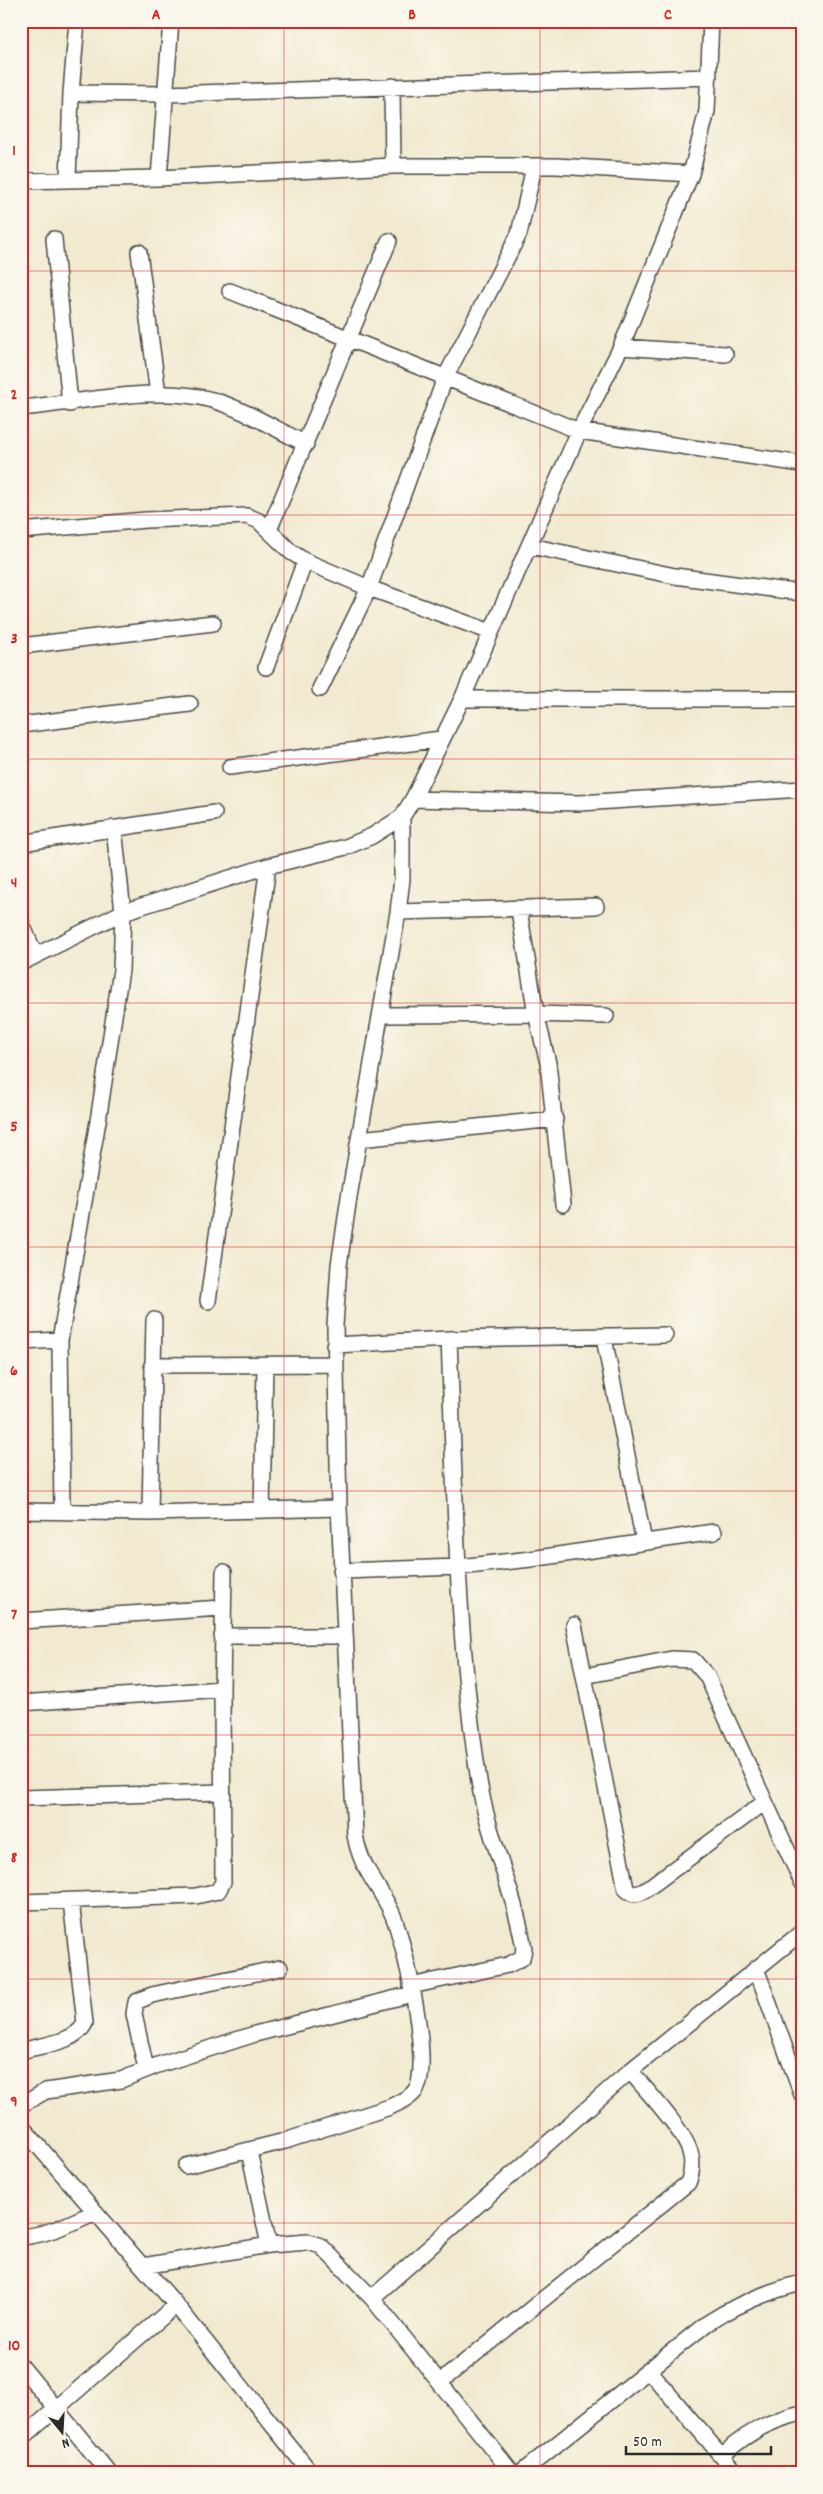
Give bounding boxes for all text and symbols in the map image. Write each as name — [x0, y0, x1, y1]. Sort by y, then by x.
text: A — [152, 4, 161, 27]
text: B — [408, 4, 416, 27]
text: C — [664, 4, 672, 27]
text: 1 — [12, 140, 16, 163]
text: 2 — [11, 384, 18, 407]
text: 3 — [10, 628, 18, 651]
text: 4 — [11, 872, 17, 895]
text: 5 — [10, 1116, 18, 1139]
text: 6 — [10, 1360, 18, 1383]
text: 7 — [11, 1604, 17, 1627]
text: 8 — [11, 1847, 18, 1870]
text: 9 — [10, 2091, 18, 2114]
text: 10 — [8, 2335, 20, 2358]
north arrow — [38, 2406, 88, 2456]
scale bar — [626, 2424, 770, 2456]
text: N — [59, 2432, 72, 2453]
text: 50 m — [633, 2432, 662, 2454]

